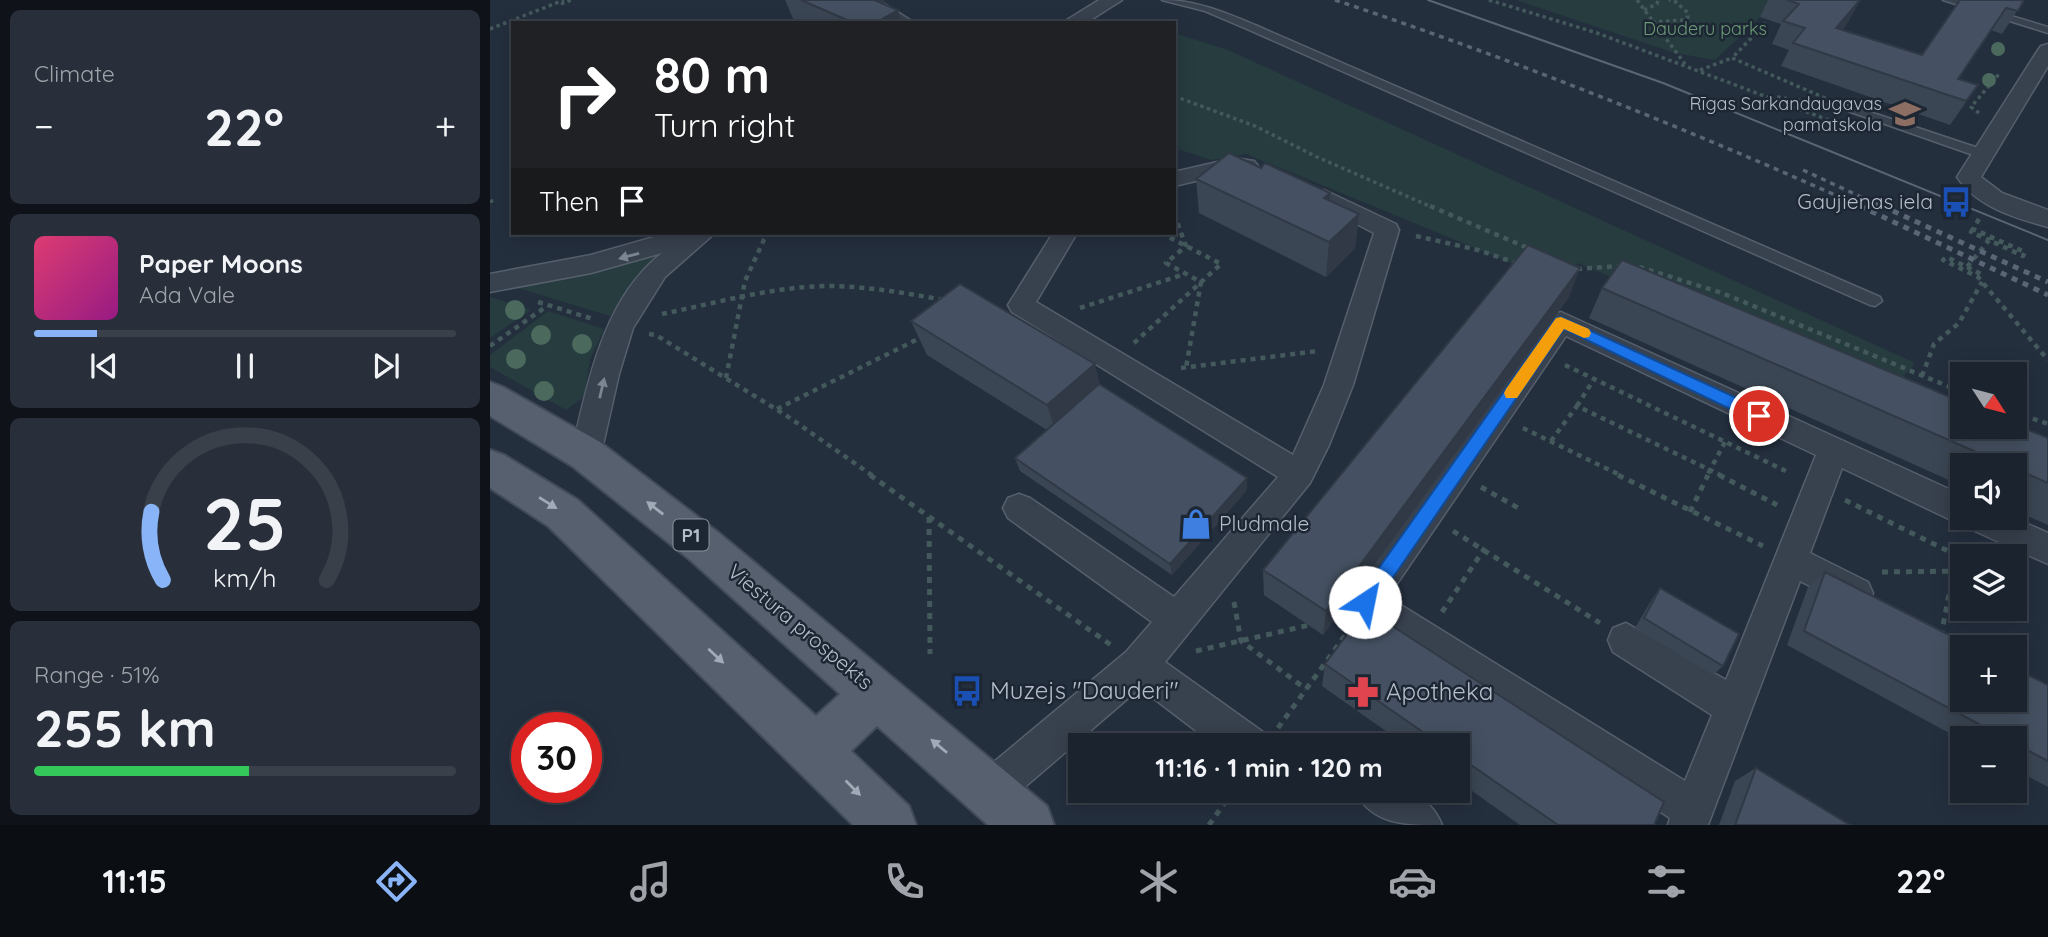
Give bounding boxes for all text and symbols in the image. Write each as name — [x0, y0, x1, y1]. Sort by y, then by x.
park label: Dauderu parks — [1643, 17, 1767, 40]
text: 80 m — [654, 44, 770, 105]
icon: right — [539, 49, 630, 140]
text: Climate — [34, 59, 115, 88]
place label: Rīgas Sarkandaugavas pamatskola — [1689, 92, 1882, 136]
text: 22° — [204, 94, 284, 159]
school or university icon: Rīgas Sarkandaugavas pamatskola — [1888, 97, 1922, 131]
text: − — [34, 102, 54, 150]
text: + — [435, 102, 456, 150]
text: Turn right — [654, 105, 795, 145]
icon: arrive — [613, 182, 651, 220]
text: Then — [539, 185, 599, 218]
bus stop icon: Gaujienas iela — [1939, 185, 1973, 219]
place label: Gaujienas iela — [1797, 188, 1933, 214]
text: Paper Moons — [139, 247, 303, 280]
one-way arrow — [618, 251, 640, 262]
text: Ada Vale — [139, 280, 235, 309]
icon: previous — [85, 347, 123, 385]
icon: pause — [226, 347, 264, 385]
icon: next — [367, 347, 405, 385]
north arrow — [1950, 362, 2026, 439]
map controls — [1950, 362, 2027, 803]
one-way arrow — [596, 376, 607, 398]
pin — [1729, 386, 1789, 446]
icon: arrive — [1740, 397, 1778, 435]
button: sound — [1950, 453, 2027, 530]
text: 25 — [203, 478, 287, 569]
one-way arrow — [538, 497, 557, 510]
one-way arrow — [647, 501, 664, 516]
shop icon: Pludmale — [1179, 507, 1213, 541]
place label: Pludmale — [1219, 510, 1309, 536]
road number: P1 — [674, 520, 708, 550]
button: layers — [1950, 544, 2027, 621]
street label: Viestura prospekts — [723, 558, 879, 695]
text: km/h — [213, 562, 277, 593]
position arrow — [1328, 565, 1402, 639]
button: + — [1950, 635, 2027, 712]
one-way arrow — [707, 648, 725, 664]
text: Range · 51% — [34, 660, 160, 689]
bus stop icon: Muzejs "Dauderi" — [950, 674, 984, 708]
place label: Muzejs "Dauderi" — [990, 675, 1179, 705]
pharmacy icon: Apotheka — [1346, 675, 1380, 709]
place label: Apotheka — [1386, 676, 1493, 706]
text: 255 km — [34, 695, 216, 760]
speed limit sign: 30 — [511, 712, 602, 803]
button: − — [1950, 726, 2027, 803]
one-way arrow — [931, 739, 948, 754]
text: 11:16 · 1 min · 120 m — [1155, 751, 1383, 784]
one-way arrow — [844, 779, 860, 796]
icon: directions — [372, 857, 421, 906]
icon: music — [626, 857, 675, 906]
icon: phone — [880, 857, 929, 906]
icon: climate — [1134, 857, 1183, 906]
icon: car — [1388, 857, 1437, 906]
icon: filters — [1642, 857, 1691, 906]
text: 11:15 — [103, 861, 167, 901]
text: 22° — [1896, 861, 1945, 901]

